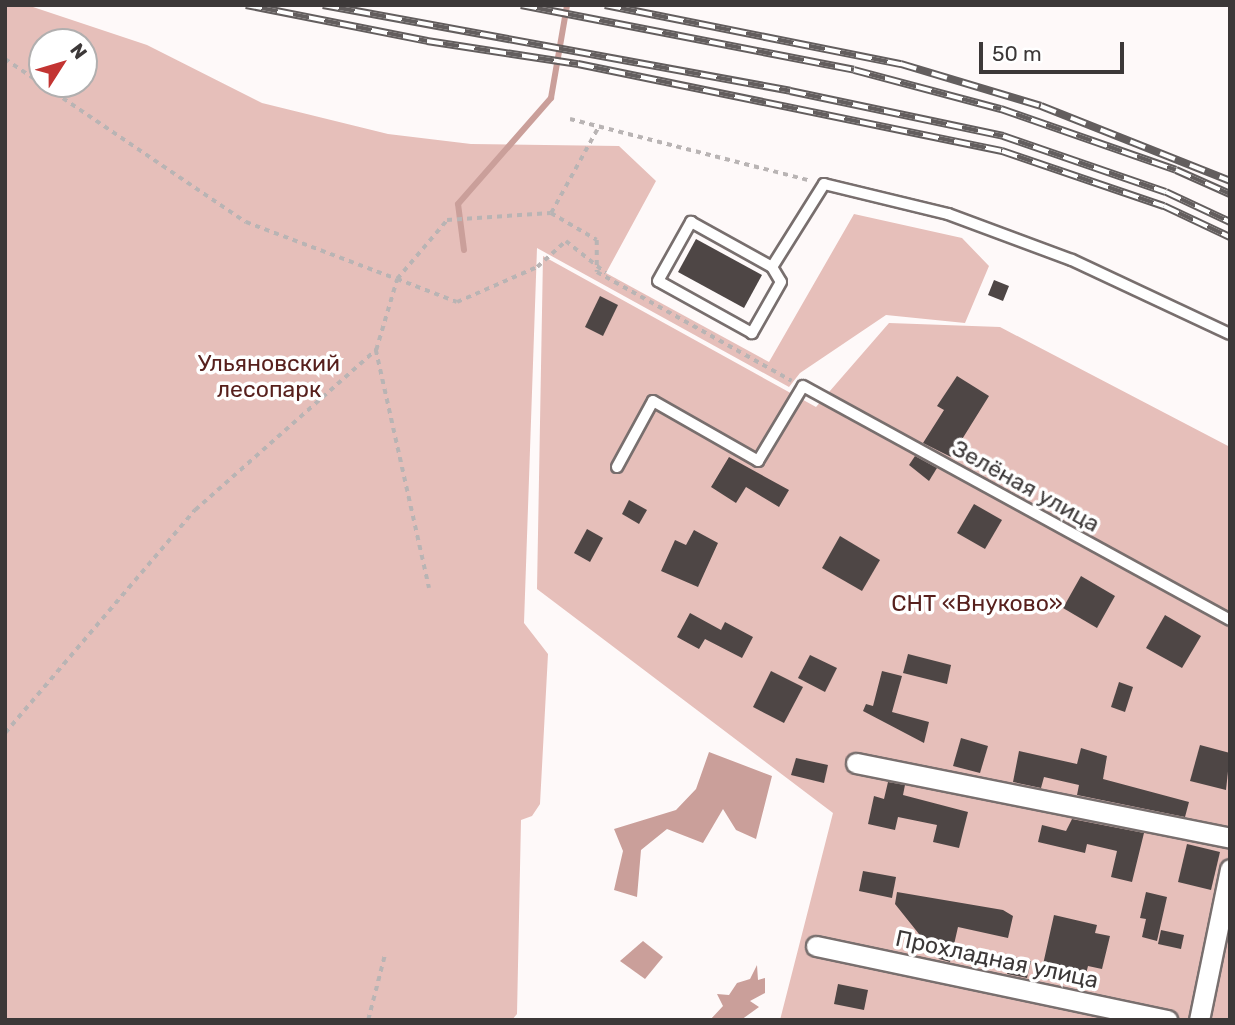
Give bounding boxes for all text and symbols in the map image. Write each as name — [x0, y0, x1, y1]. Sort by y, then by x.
north arrow — [28, 28, 98, 98]
scale bar — [983, 28, 1128, 72]
text: N — [65, 39, 92, 64]
text: 50 m — [992, 41, 1042, 66]
park label: Ульяновский лесопарк — [198, 349, 340, 403]
street label: Зелёная улица — [947, 434, 1105, 538]
park label: СНТ «Внуково» — [891, 589, 1063, 617]
street label: Прохладная улица — [893, 924, 1101, 994]

